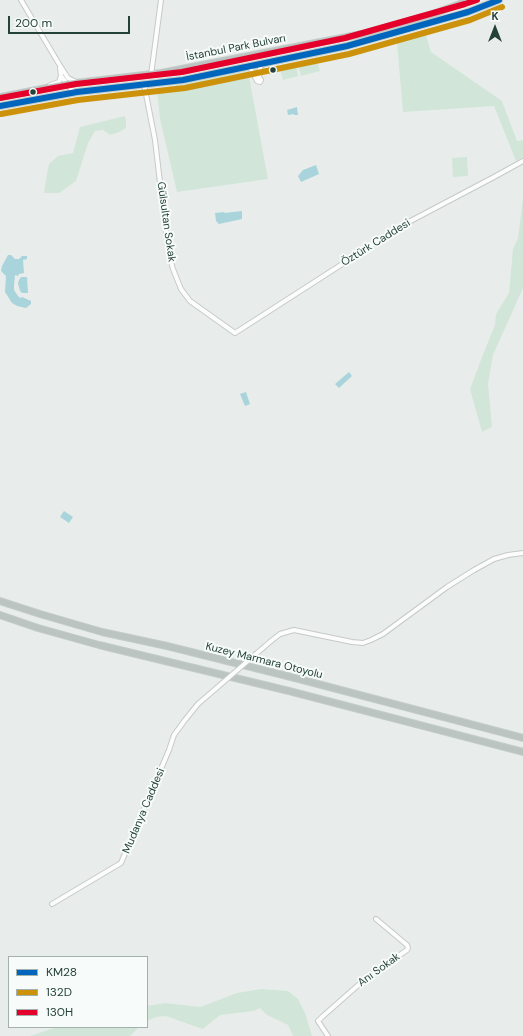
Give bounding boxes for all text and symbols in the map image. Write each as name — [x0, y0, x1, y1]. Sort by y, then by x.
scale bar — [10, 8, 132, 34]
north arrow — [475, 8, 515, 48]
text: K — [491, 9, 499, 23]
text: 200 m — [15, 15, 52, 31]
street label: İstanbul Park Bulvarı — [185, 32, 287, 64]
unlabelled marker — [268, 65, 278, 75]
unlabelled marker — [28, 87, 38, 97]
street label: Gülsultan Sokak — [154, 181, 178, 263]
street label: Öztürk Caddesi — [339, 217, 413, 269]
street label: Kuzey Marmara Otoyolu — [204, 640, 324, 682]
street label: Mudanya Caddesi — [120, 766, 168, 856]
street label: Anı Sokak — [355, 950, 403, 990]
legend — [8, 956, 148, 1028]
text: KM28 — [46, 964, 77, 980]
text: 132D — [46, 984, 72, 1000]
text: 130H — [46, 1004, 73, 1020]

